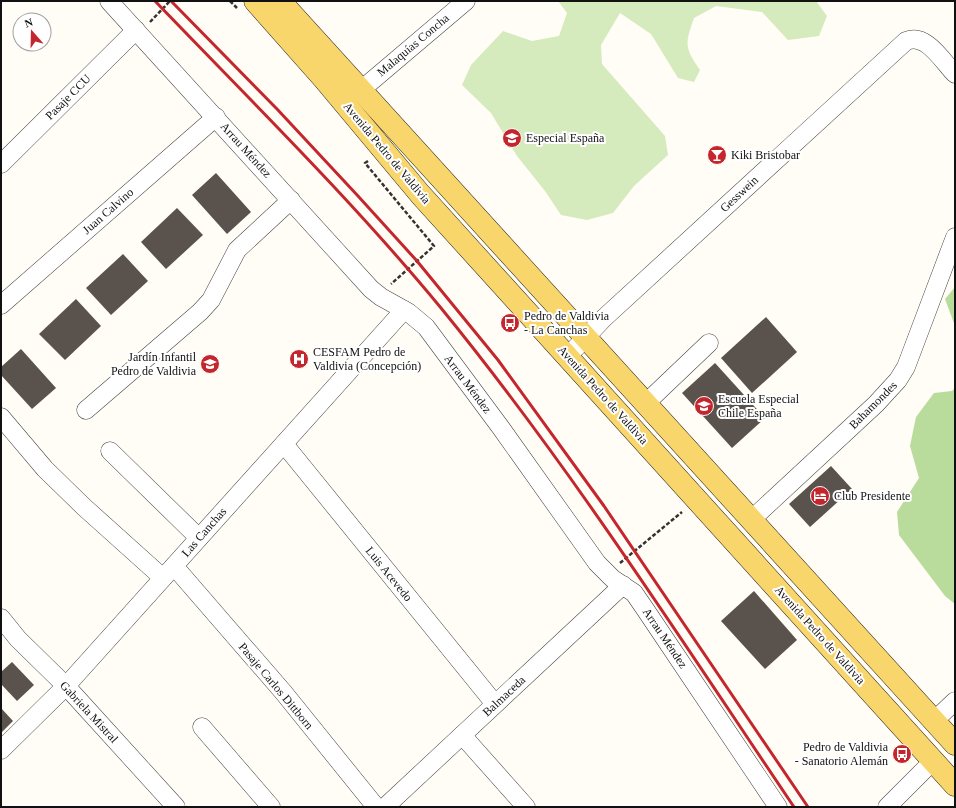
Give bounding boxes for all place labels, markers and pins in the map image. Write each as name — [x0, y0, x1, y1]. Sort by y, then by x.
school or university icon: Especial España — [501, 127, 523, 149]
place label: Especial España — [526, 131, 605, 145]
bar icon: Kiki Bristobar — [706, 144, 728, 166]
place label: Kiki Bristobar — [731, 148, 800, 162]
place label: Pedro de Valdivia - La Canchas — [524, 309, 610, 337]
bus stop icon: Pedro de Valdivia - La Canchas — [499, 312, 521, 334]
place label: CESFAM Pedro de Valdivia (Concepción) — [313, 345, 421, 373]
hospital icon: CESFAM Pedro de Valdivia (Concepción) — [288, 348, 310, 370]
place label: Jardín Infantil Pedro de Valdivia — [111, 350, 197, 378]
school or university icon: Jardín Infantil Pedro de Valdivia — [199, 353, 221, 375]
place label: Escuela Especial Chile España — [718, 392, 800, 420]
school or university icon: Escuela Especial Chile España — [693, 395, 715, 417]
hotel icon: Club Presidente — [809, 485, 831, 507]
place label: Club Presidente — [834, 489, 910, 503]
place label: Pedro de Valdivia - Sanatorio Alemán — [795, 740, 889, 768]
bus stop icon: Pedro de Valdivia - Sanatorio Alemán — [891, 743, 913, 765]

